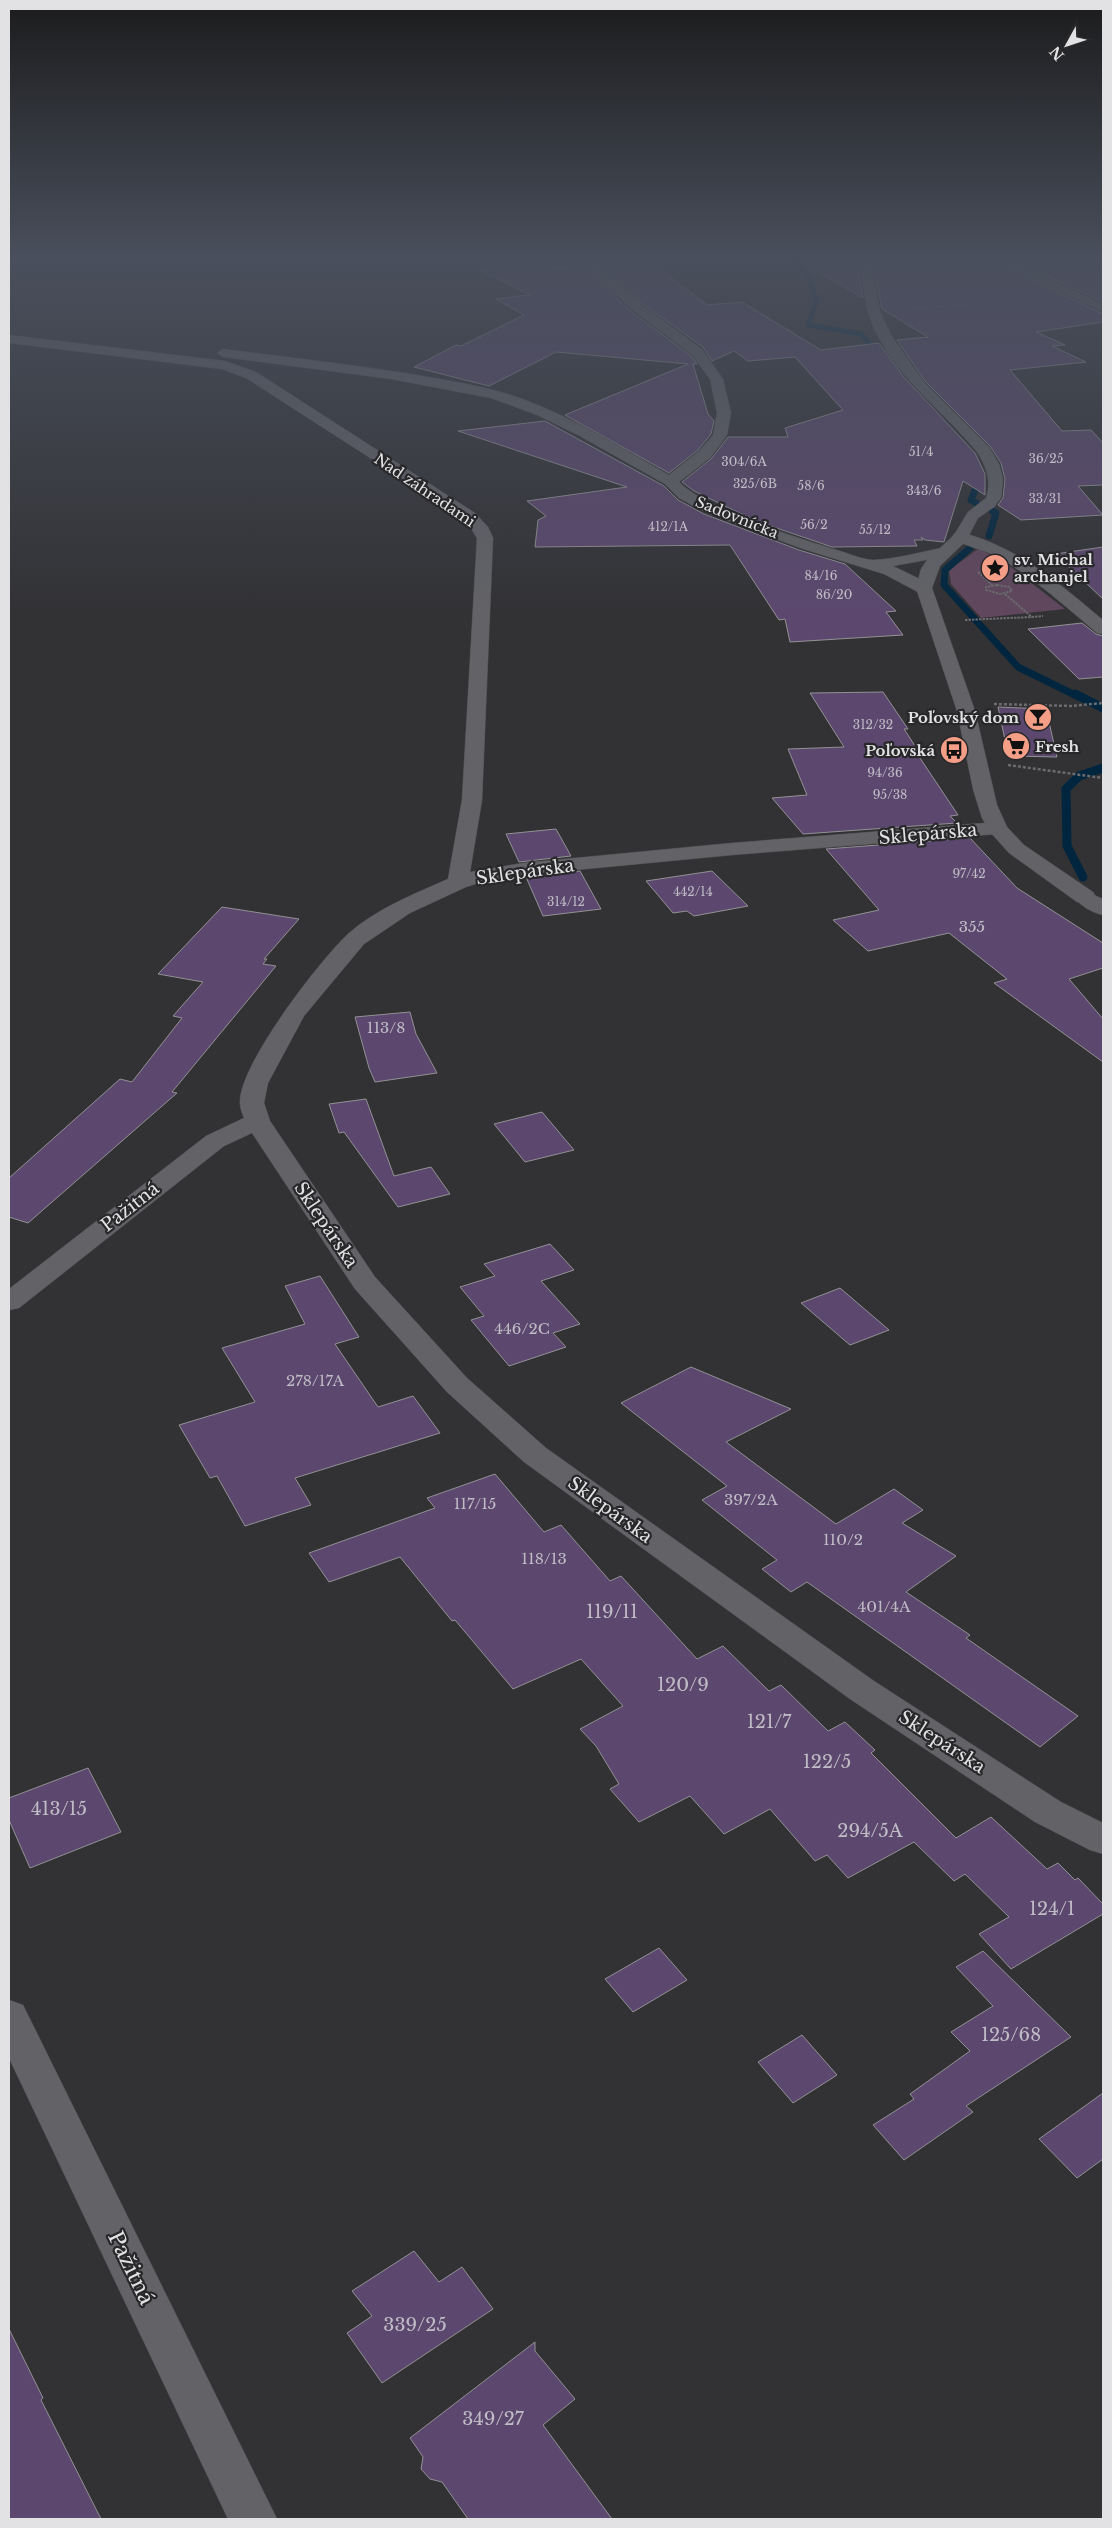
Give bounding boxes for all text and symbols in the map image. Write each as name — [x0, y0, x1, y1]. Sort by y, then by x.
north arrow — [1042, 20, 1092, 70]
text: N — [1046, 43, 1068, 64]
house number: 51/4 — [909, 444, 933, 459]
street label: Nad záhradami — [371, 449, 479, 531]
house number: 36/25 — [1029, 451, 1064, 466]
house number: 304/6A — [721, 454, 767, 469]
house number: 325/6B — [733, 476, 777, 491]
house number: 58/6 — [797, 478, 825, 493]
house number: 343/6 — [906, 483, 942, 498]
house number: 33/31 — [1028, 491, 1062, 506]
street label: Sadovnícka — [693, 492, 782, 543]
house number: 56/2 — [800, 517, 828, 532]
house number: 412/1A — [648, 519, 689, 534]
house number: 55/12 — [859, 522, 891, 537]
place label: sv. Michal archanjel — [1014, 550, 1094, 586]
place icon: sv. Michal archanjel — [980, 553, 1010, 583]
house number: 84/16 — [805, 568, 838, 583]
house number: 86/20 — [816, 587, 852, 602]
bar icon: Poľovský dom — [1023, 702, 1053, 732]
place label: Poľovský dom — [908, 708, 1019, 727]
house number: 312/32 — [853, 717, 893, 732]
supermarket icon: Fresh — [1001, 731, 1031, 761]
bus stop icon: Poľovská — [939, 735, 969, 765]
place label: Fresh — [1035, 737, 1079, 756]
place label: Poľovská — [865, 741, 935, 760]
house number: 94/36 — [867, 765, 903, 780]
house number: 95/38 — [873, 787, 907, 802]
street label: Sklepárska — [878, 819, 978, 849]
street label: Sklepárska — [475, 854, 576, 890]
house number: 97/42 — [952, 866, 986, 881]
house number: 442/14 — [673, 884, 713, 899]
house number: 314/12 — [547, 894, 585, 909]
house number: 355 — [959, 917, 985, 936]
house number: 113/8 — [367, 1018, 405, 1037]
street label: Pažitná — [97, 1178, 163, 1236]
street label: Sklepárska — [289, 1178, 363, 1272]
house number: 446/2C — [494, 1319, 550, 1338]
house number: 278/17A — [286, 1371, 344, 1390]
street label: Sklepárska — [564, 1472, 656, 1548]
house number: 397/2A — [724, 1490, 778, 1509]
house number: 117/15 — [454, 1494, 496, 1513]
house number: 110/2 — [823, 1530, 863, 1549]
house number: 118/13 — [521, 1549, 567, 1568]
house number: 401/4A — [857, 1597, 911, 1616]
house number: 119/11 — [586, 1601, 638, 1623]
house number: 120/9 — [657, 1674, 709, 1696]
street label: Sklepárska — [895, 1706, 989, 1778]
house number: 121/7 — [747, 1711, 792, 1733]
house number: 122/5 — [803, 1751, 851, 1773]
house number: 413/15 — [31, 1798, 87, 1820]
house number: 294/5A — [837, 1820, 904, 1842]
house number: 124/1 — [1029, 1898, 1075, 1920]
house number: 125/68 — [981, 2024, 1041, 2046]
street label: Pažitná — [102, 2227, 160, 2309]
house number: 339/25 — [383, 2314, 447, 2336]
house number: 349/27 — [462, 2408, 525, 2430]

